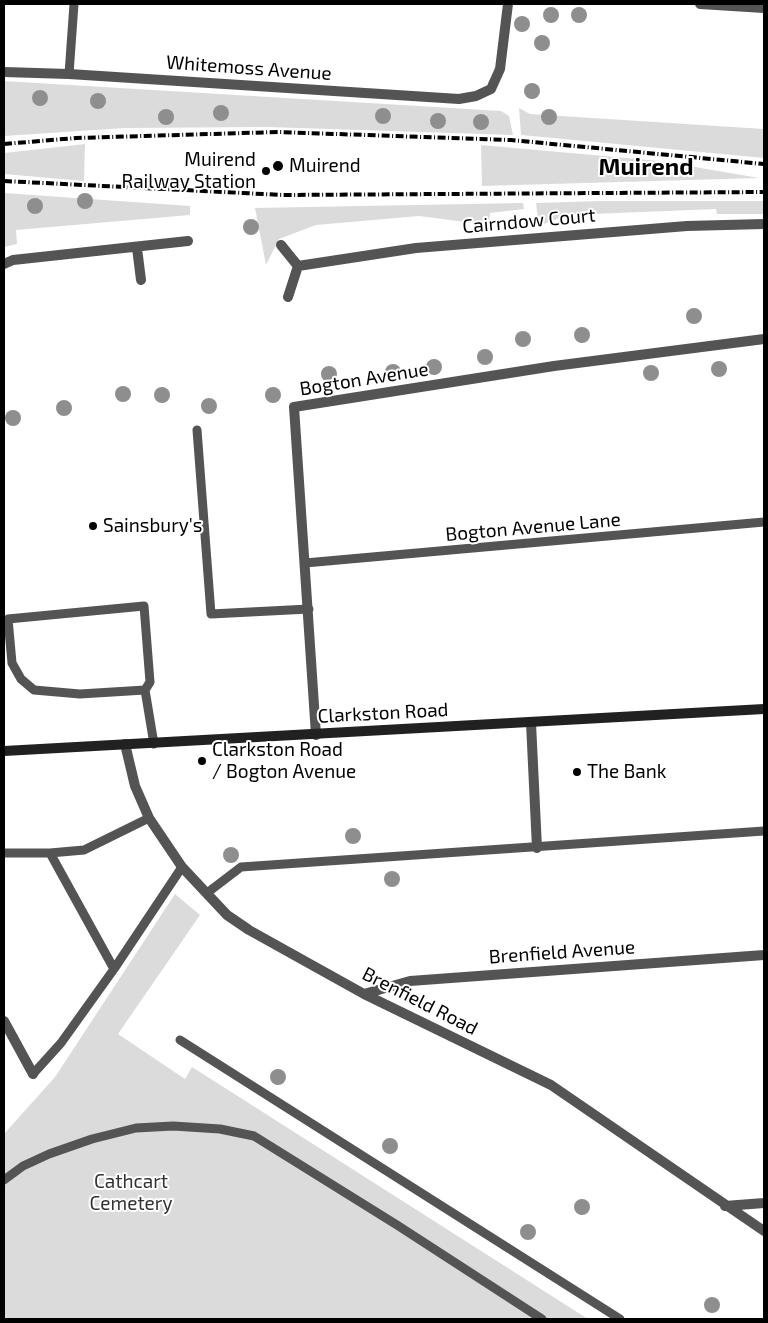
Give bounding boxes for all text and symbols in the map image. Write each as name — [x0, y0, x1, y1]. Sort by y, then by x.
street label: Whitemoss Avenue — [165, 51, 333, 85]
place label: Muirend Railway Station — [121, 149, 256, 193]
district label: Muirend — [598, 153, 694, 181]
place label: Muirend — [289, 155, 361, 177]
marker: Muirend — [271, 159, 285, 173]
marker: Muirend Railway Station — [260, 165, 272, 177]
street label: Cairndow Court — [462, 204, 596, 238]
street label: Bogton Avenue — [298, 358, 430, 400]
street label: Bogton Avenue Lane — [444, 508, 622, 546]
place label: Sainsbury's — [103, 515, 202, 537]
marker: Sainsbury's — [87, 520, 99, 532]
street label: Clarkston Road — [317, 698, 449, 728]
place label: Clarkston Road / Bogton Avenue — [212, 739, 356, 783]
marker: Clarkston Road / Bogton Avenue — [196, 755, 208, 767]
place label: The Bank — [587, 761, 666, 783]
marker: The Bank — [571, 766, 583, 778]
street label: Brenfield Avenue — [488, 936, 636, 968]
street label: Brenfield Road — [358, 962, 482, 1040]
park label: Cathcart Cemetery — [90, 1171, 172, 1215]

